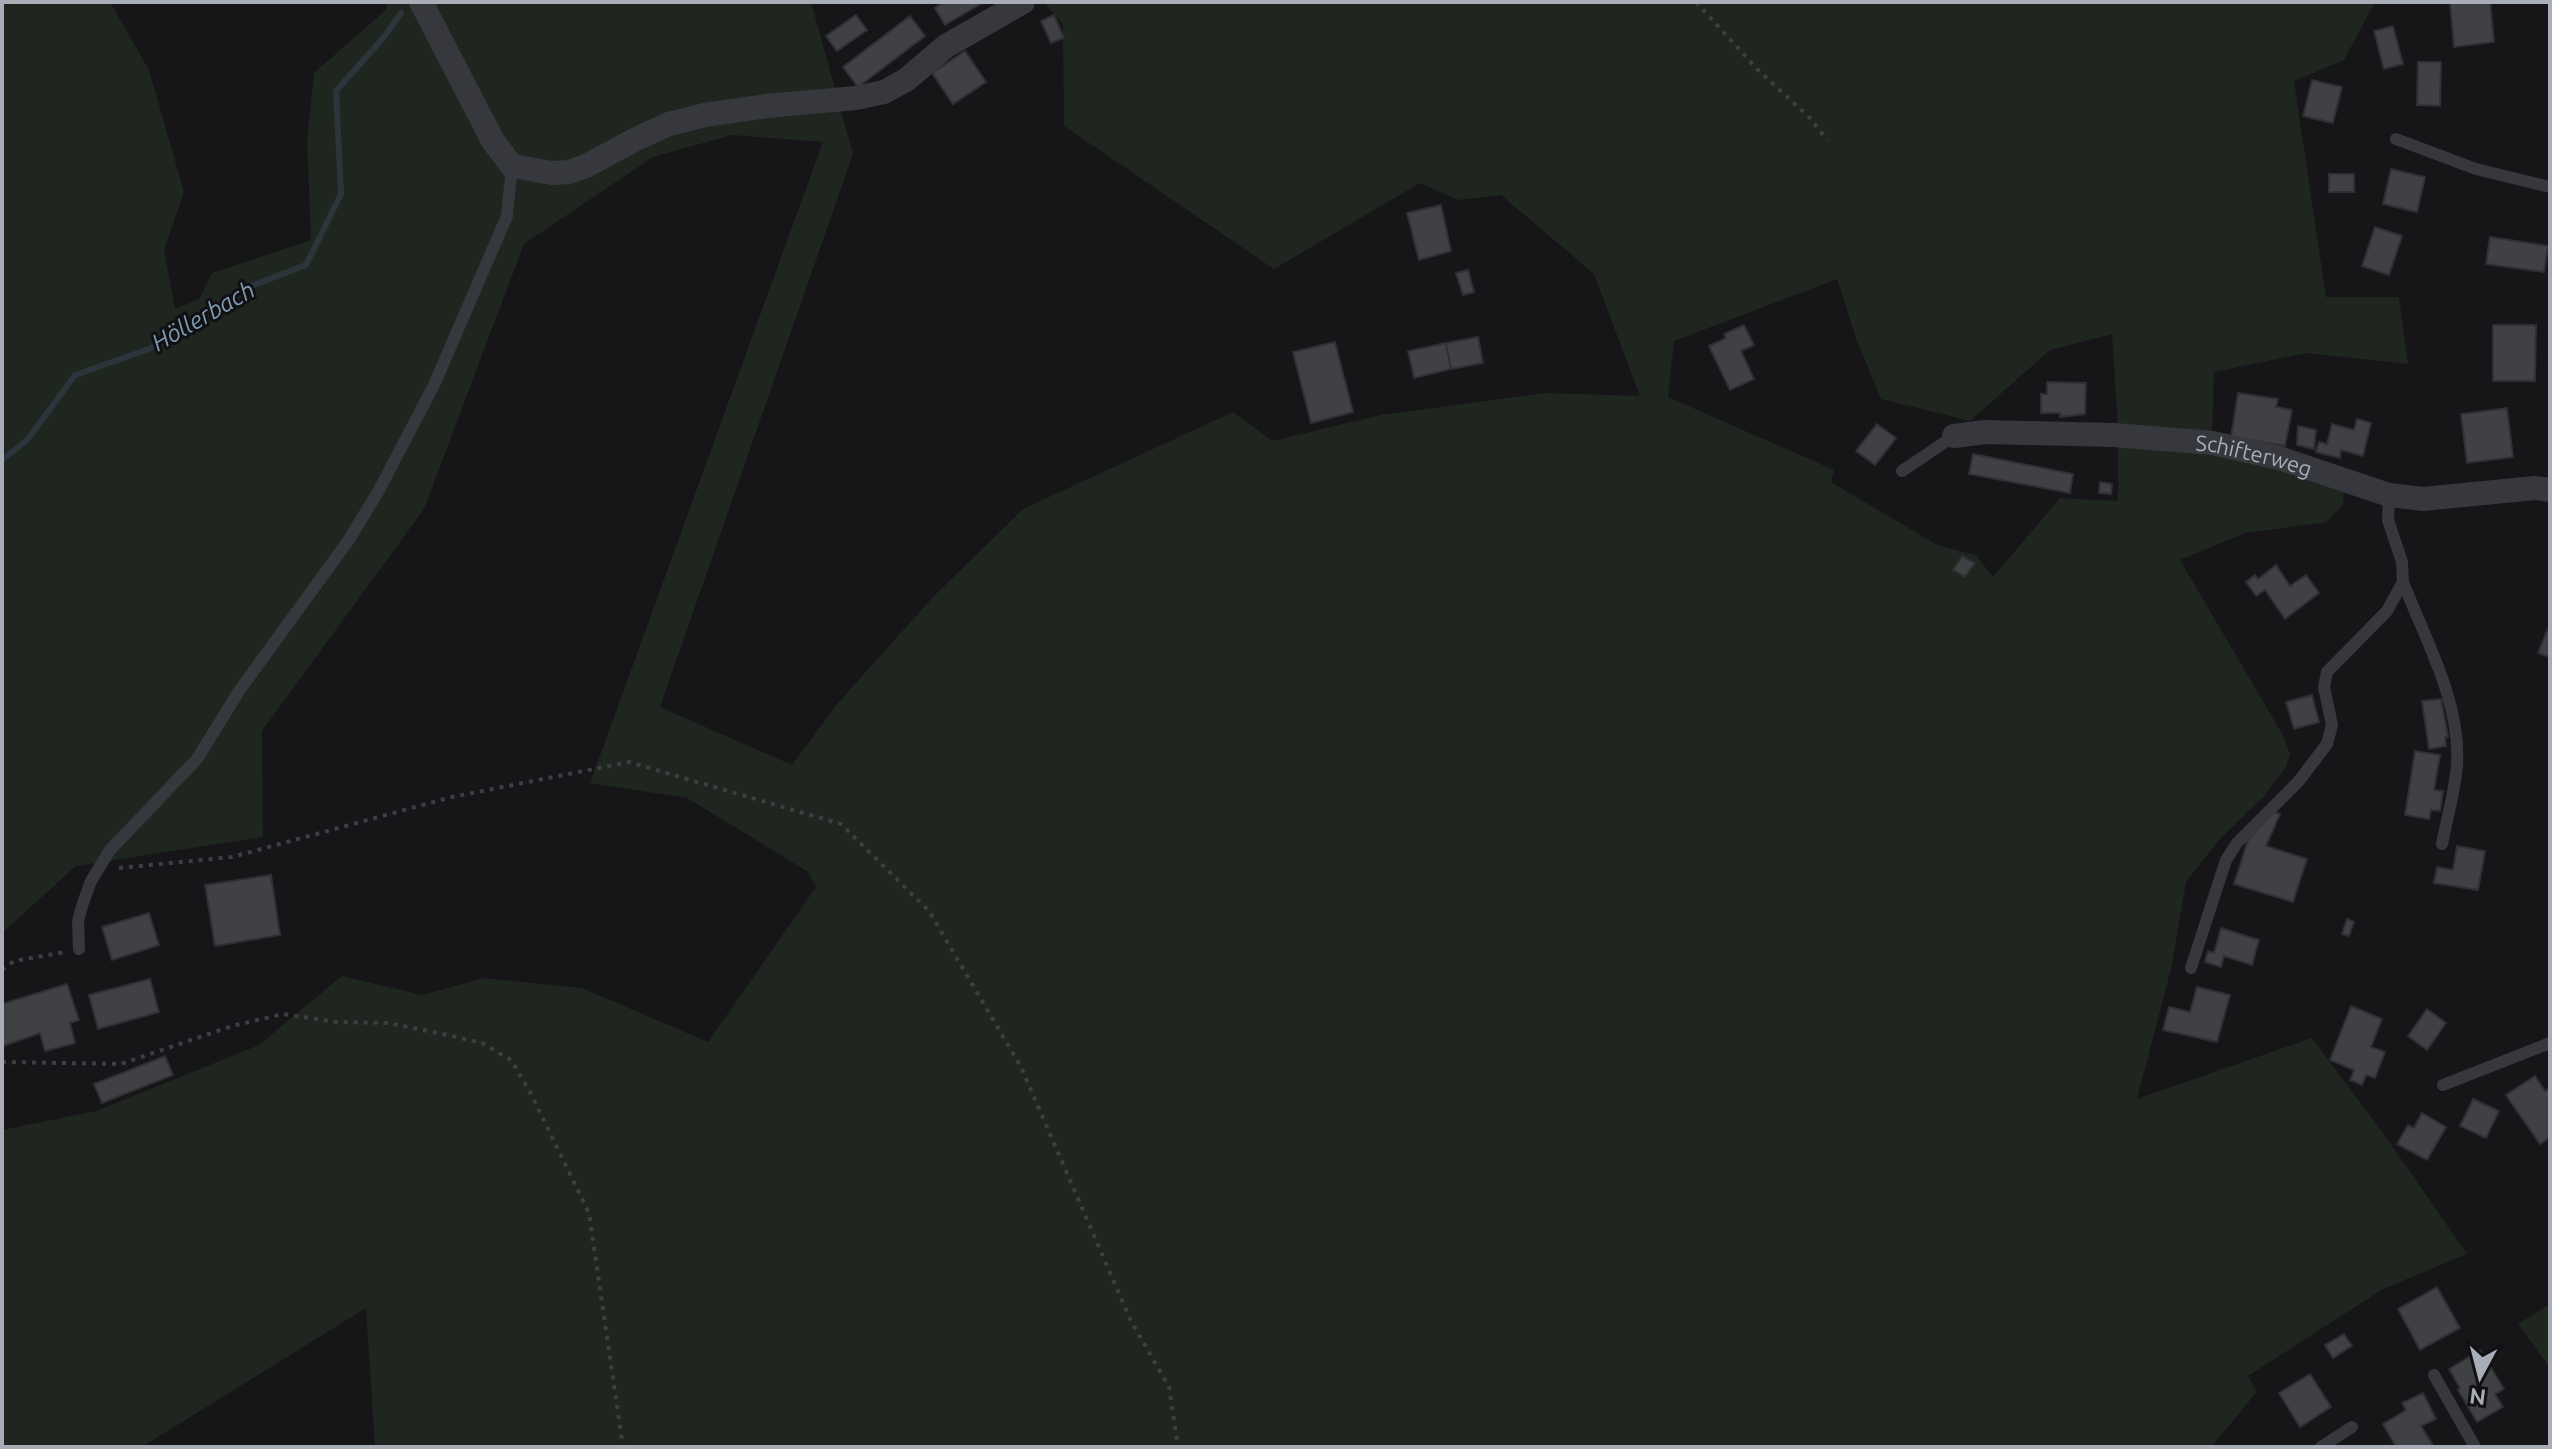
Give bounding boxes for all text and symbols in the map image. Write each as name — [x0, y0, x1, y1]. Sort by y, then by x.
water label: Höllerbach — [147, 276, 259, 356]
street label: Schifterweg — [2195, 429, 2316, 481]
north arrow — [2440, 1337, 2520, 1417]
text: N — [2468, 1384, 2487, 1411]

